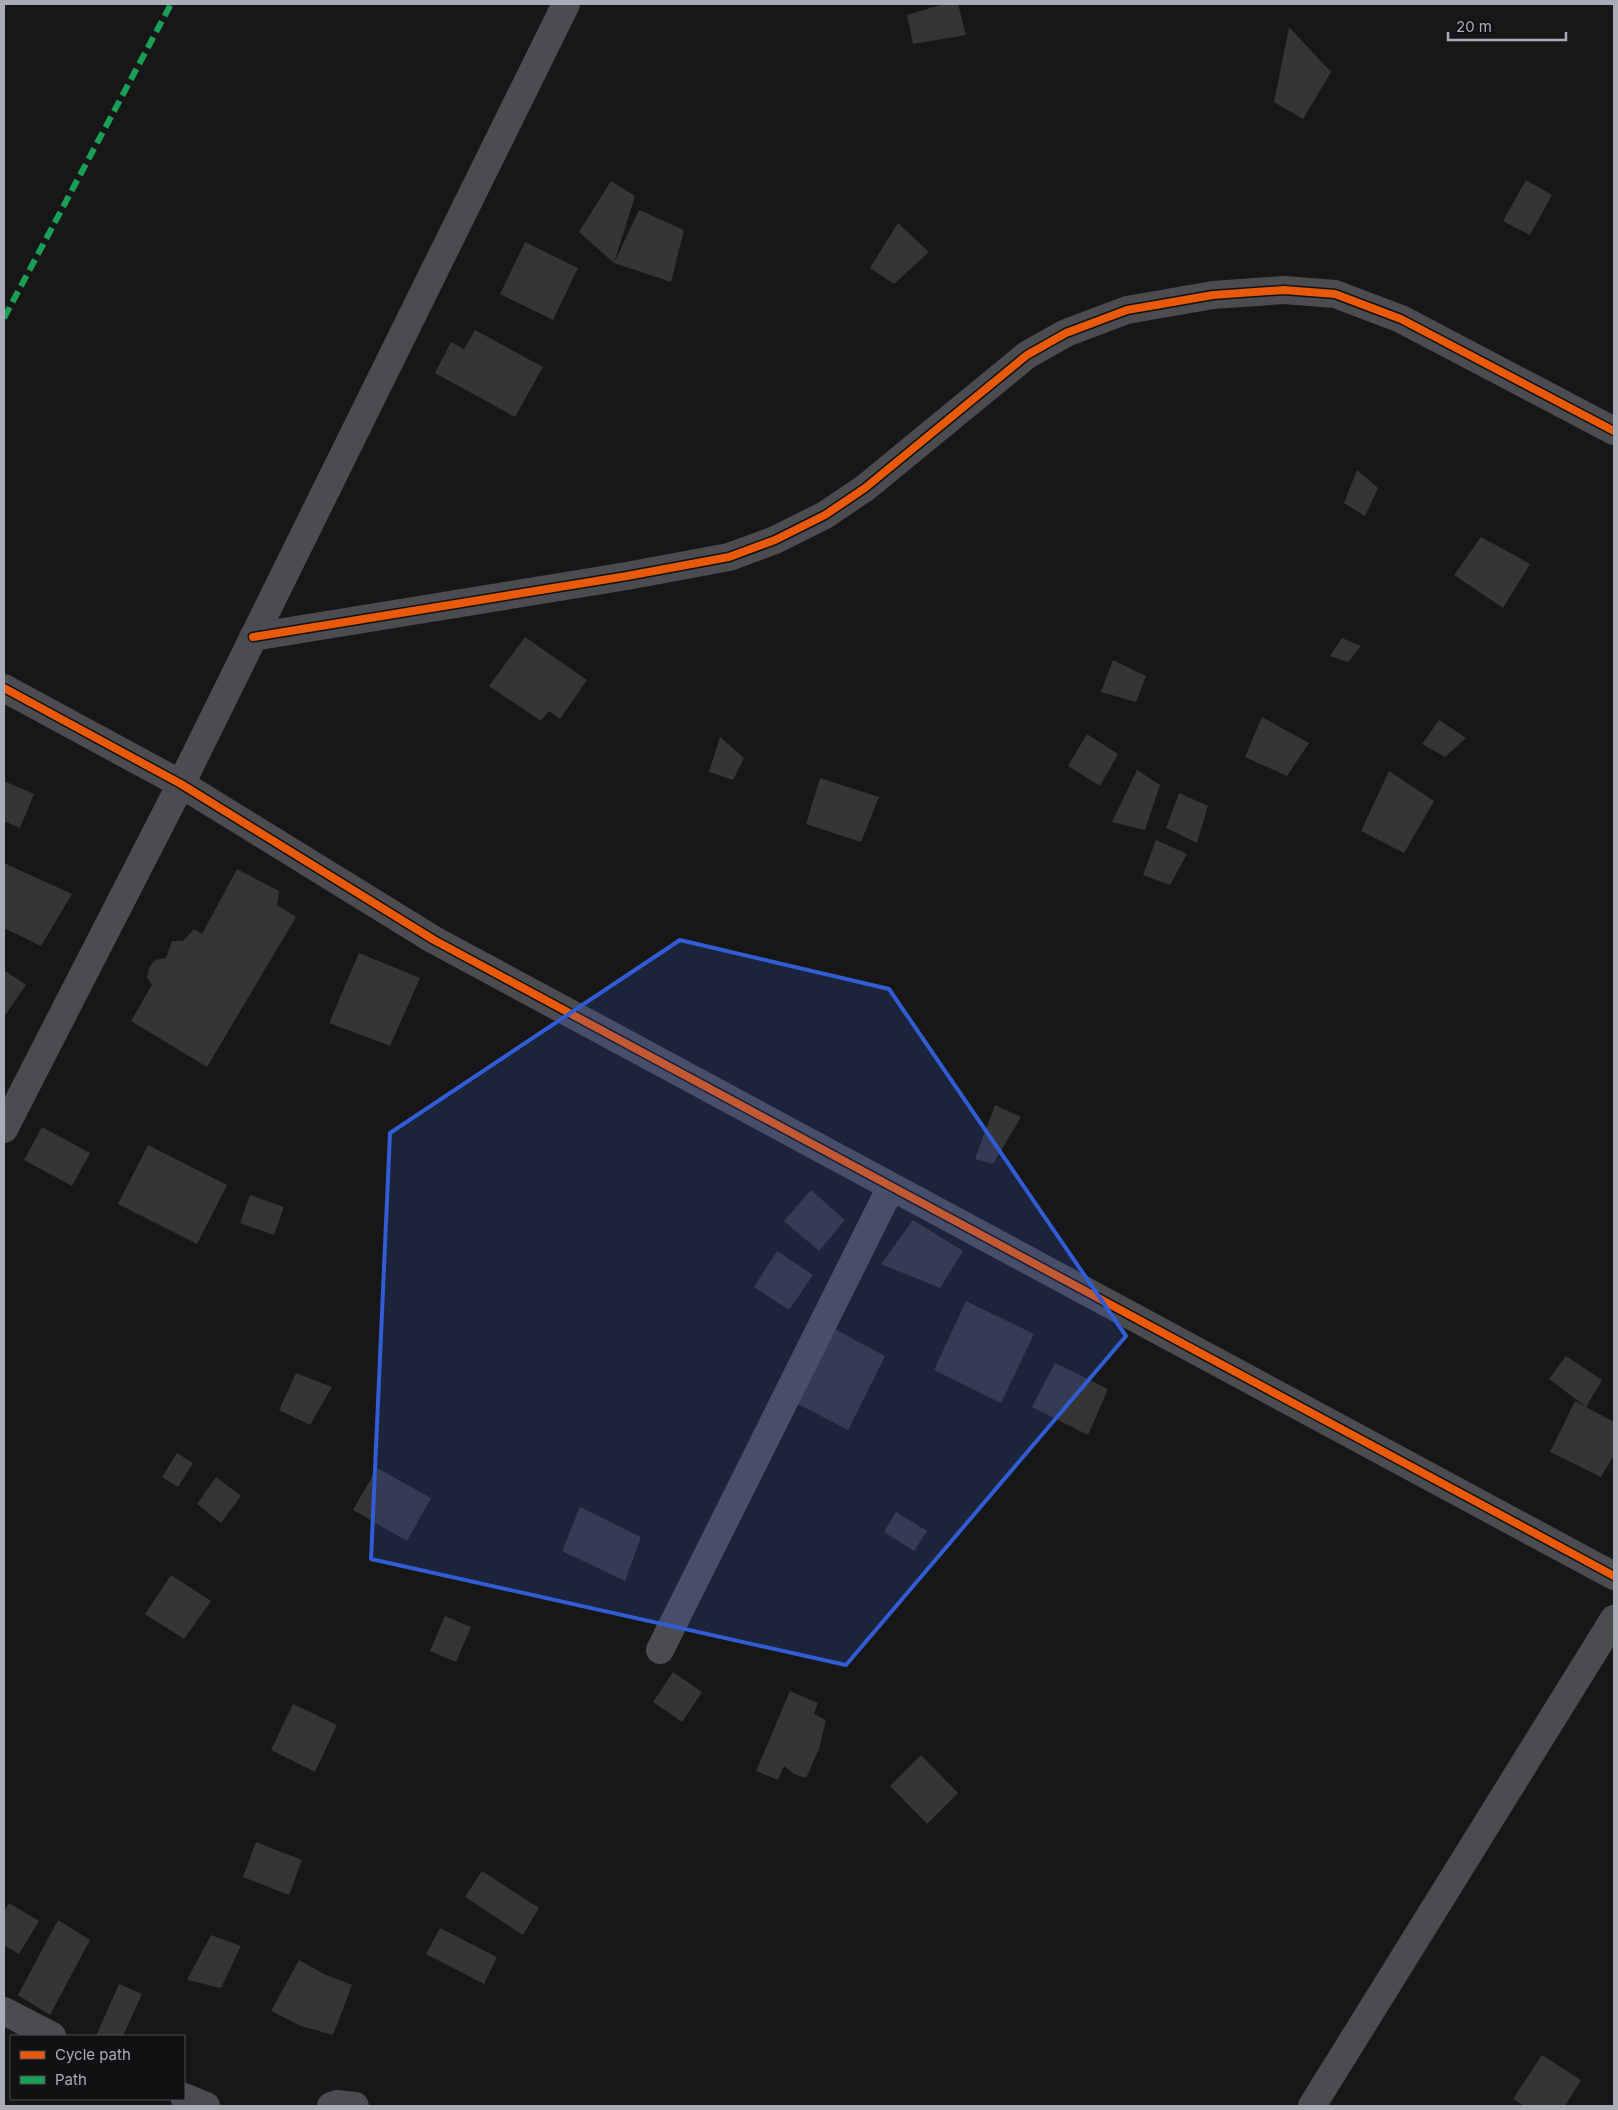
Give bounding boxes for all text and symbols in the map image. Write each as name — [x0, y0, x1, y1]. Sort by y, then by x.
scale bar — [1448, 10, 1566, 42]
text: 20 m — [1456, 17, 1492, 36]
legend — [10, 2035, 185, 2100]
text: Cycle path — [55, 2045, 131, 2064]
text: Path — [55, 2070, 87, 2089]

